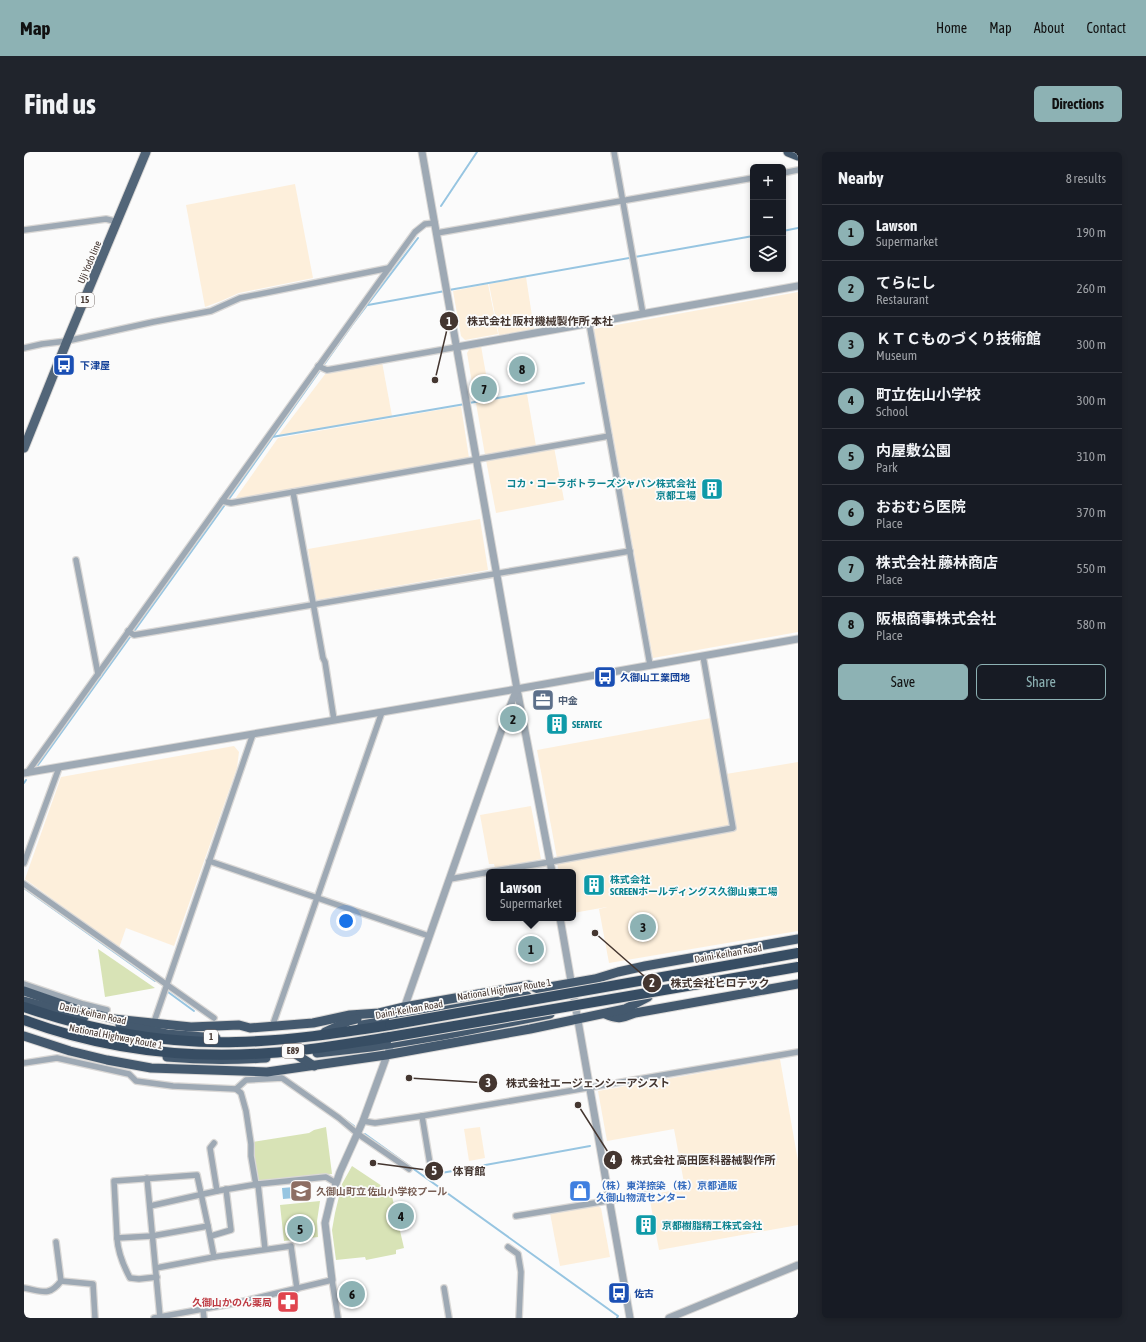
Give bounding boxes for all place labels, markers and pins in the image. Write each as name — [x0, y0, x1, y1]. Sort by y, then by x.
callout: 株式会社 阪村機械製作所 本社 — [439, 310, 621, 333]
bus stop icon: 下津屋 — [51, 352, 77, 378]
pin: 8 — [509, 354, 535, 384]
place label: 下津屋 — [80, 360, 110, 371]
pin: 7 — [471, 374, 497, 404]
building icon: コカ・コーラボトラーズジャパン株式会社 京都工場 — [699, 476, 725, 502]
place label: コカ・コーラボトラーズジャパン株式会社 京都工場 — [507, 478, 697, 501]
bus stop icon: 久御山工業団地 — [592, 664, 618, 690]
place label: 久御山工業団地 — [620, 672, 690, 683]
office icon: 中金 — [530, 687, 556, 713]
place label: 中金 — [558, 695, 578, 706]
pin: 2 — [500, 704, 526, 734]
building icon: SEFATEC — [544, 711, 570, 737]
place label: SEFATEC — [572, 719, 602, 730]
building icon: 株式会社 SCREENホールディングス久御山東工場 — [581, 872, 607, 898]
place label: 株式会社 SCREENホールディングス久御山東工場 — [610, 874, 777, 897]
pin: 3 — [630, 912, 656, 942]
pin: 1 — [518, 934, 544, 964]
callout: 株式会社ヒロテック — [642, 972, 777, 995]
callout: 株式会社エージェンシーアシスト — [478, 1072, 679, 1095]
callout: 株式会社 高田医科器械製作所 — [603, 1148, 784, 1171]
callout: 体育館 — [424, 1160, 493, 1183]
school or university icon: 久御山町立 佐山小学校プール — [288, 1178, 314, 1204]
shop icon: （株）東洋捺染 （株）京都通販 久御山物流センター — [567, 1178, 593, 1204]
place label: （株）東洋捺染 （株）京都通販 久御山物流センター — [596, 1180, 737, 1203]
place label: 久御山町立 佐山小学校プール — [316, 1186, 447, 1197]
pin: 4 — [388, 1201, 414, 1231]
building icon: 京都樹脂精工株式会社 — [633, 1212, 659, 1238]
pin: 5 — [287, 1214, 313, 1244]
place label: 京都樹脂精工株式会社 — [662, 1220, 763, 1231]
pin: 6 — [339, 1279, 365, 1309]
bus stop icon: 佐古 — [606, 1280, 632, 1306]
place label: 佐古 — [634, 1288, 654, 1299]
pharmacy icon: 久御山かのん薬局 — [275, 1289, 301, 1315]
place label: 久御山かのん薬局 — [192, 1297, 272, 1308]

